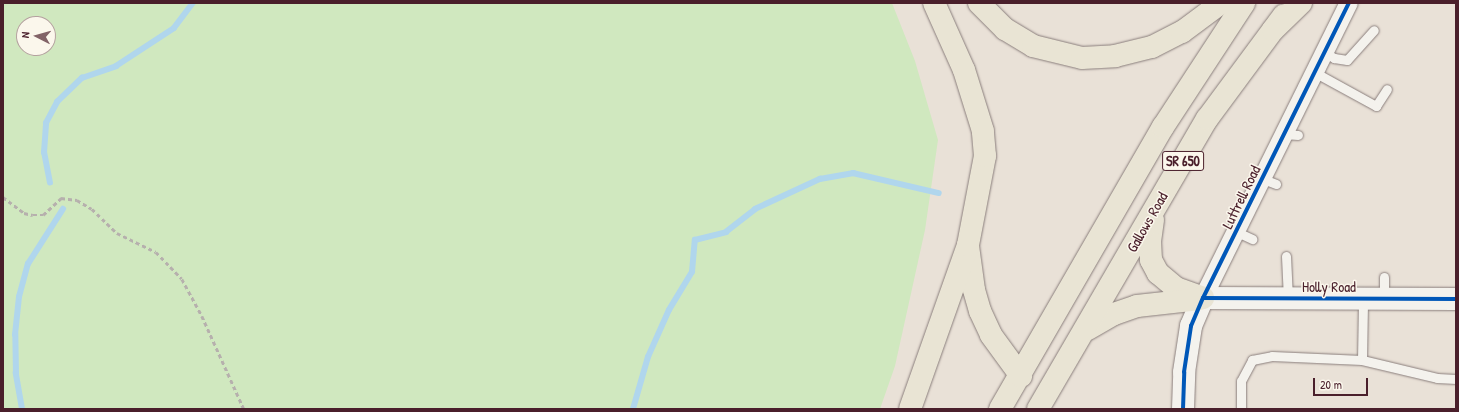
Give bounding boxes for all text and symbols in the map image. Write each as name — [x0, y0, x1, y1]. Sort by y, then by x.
north arrow — [16, 16, 56, 56]
text: N — [18, 31, 32, 39]
road number: SR 650 — [1162, 149, 1204, 173]
street label: Luttrell Road — [1218, 162, 1264, 232]
street label: Gallows Road — [1123, 189, 1171, 255]
street label: Holly Road — [1302, 278, 1356, 296]
scale bar — [1315, 370, 1370, 396]
text: 20 m — [1320, 376, 1342, 393]

